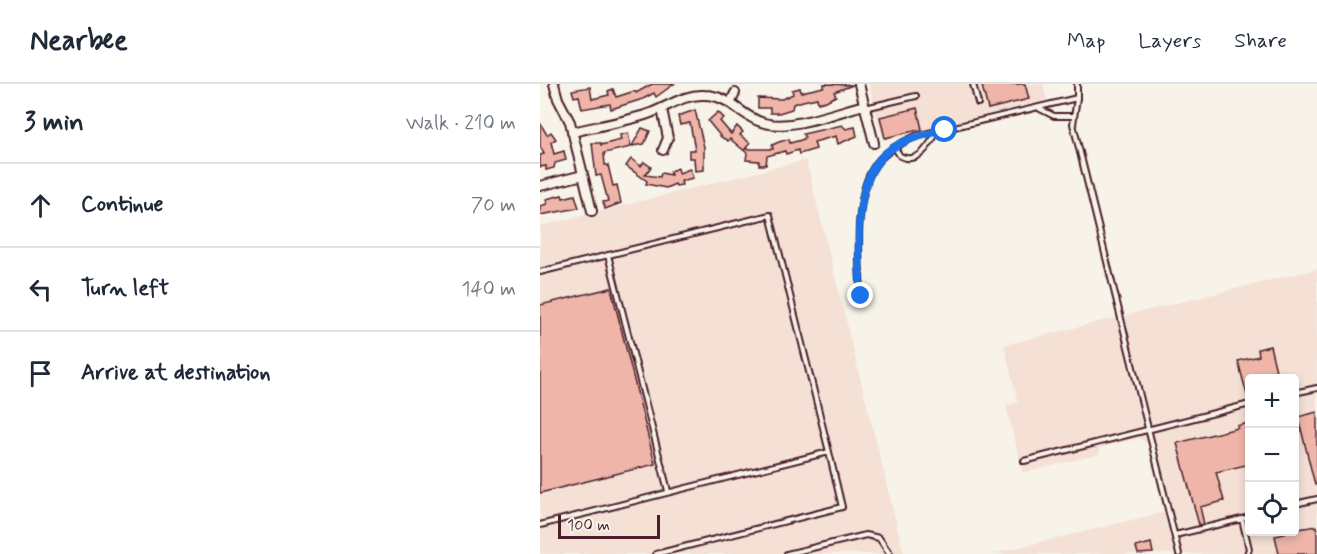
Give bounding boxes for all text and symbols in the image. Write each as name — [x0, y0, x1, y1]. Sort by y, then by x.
text: Nearbee — [30, 23, 128, 60]
text: Map — [1067, 27, 1105, 55]
text: Layers — [1138, 27, 1201, 55]
text: Share — [1234, 27, 1287, 55]
text: 3 min — [24, 106, 84, 140]
text: Walk · 210 m — [406, 110, 516, 137]
route start — [931, 116, 957, 142]
icon: ahead — [24, 189, 57, 222]
text: Continue — [81, 191, 163, 219]
text: 70 m — [471, 192, 516, 219]
icon: left — [24, 273, 57, 306]
text: Turn left — [81, 275, 169, 303]
text: 140 m — [462, 276, 516, 303]
route end — [847, 282, 873, 308]
icon: arrive — [24, 357, 57, 390]
text: Arrive at destination — [81, 359, 271, 387]
map controls — [1245, 374, 1299, 536]
button: + — [1245, 374, 1299, 428]
button: − — [1245, 428, 1299, 482]
button: locate — [1245, 482, 1299, 536]
scale bar — [558, 512, 660, 540]
text: 100 m — [567, 515, 610, 536]

